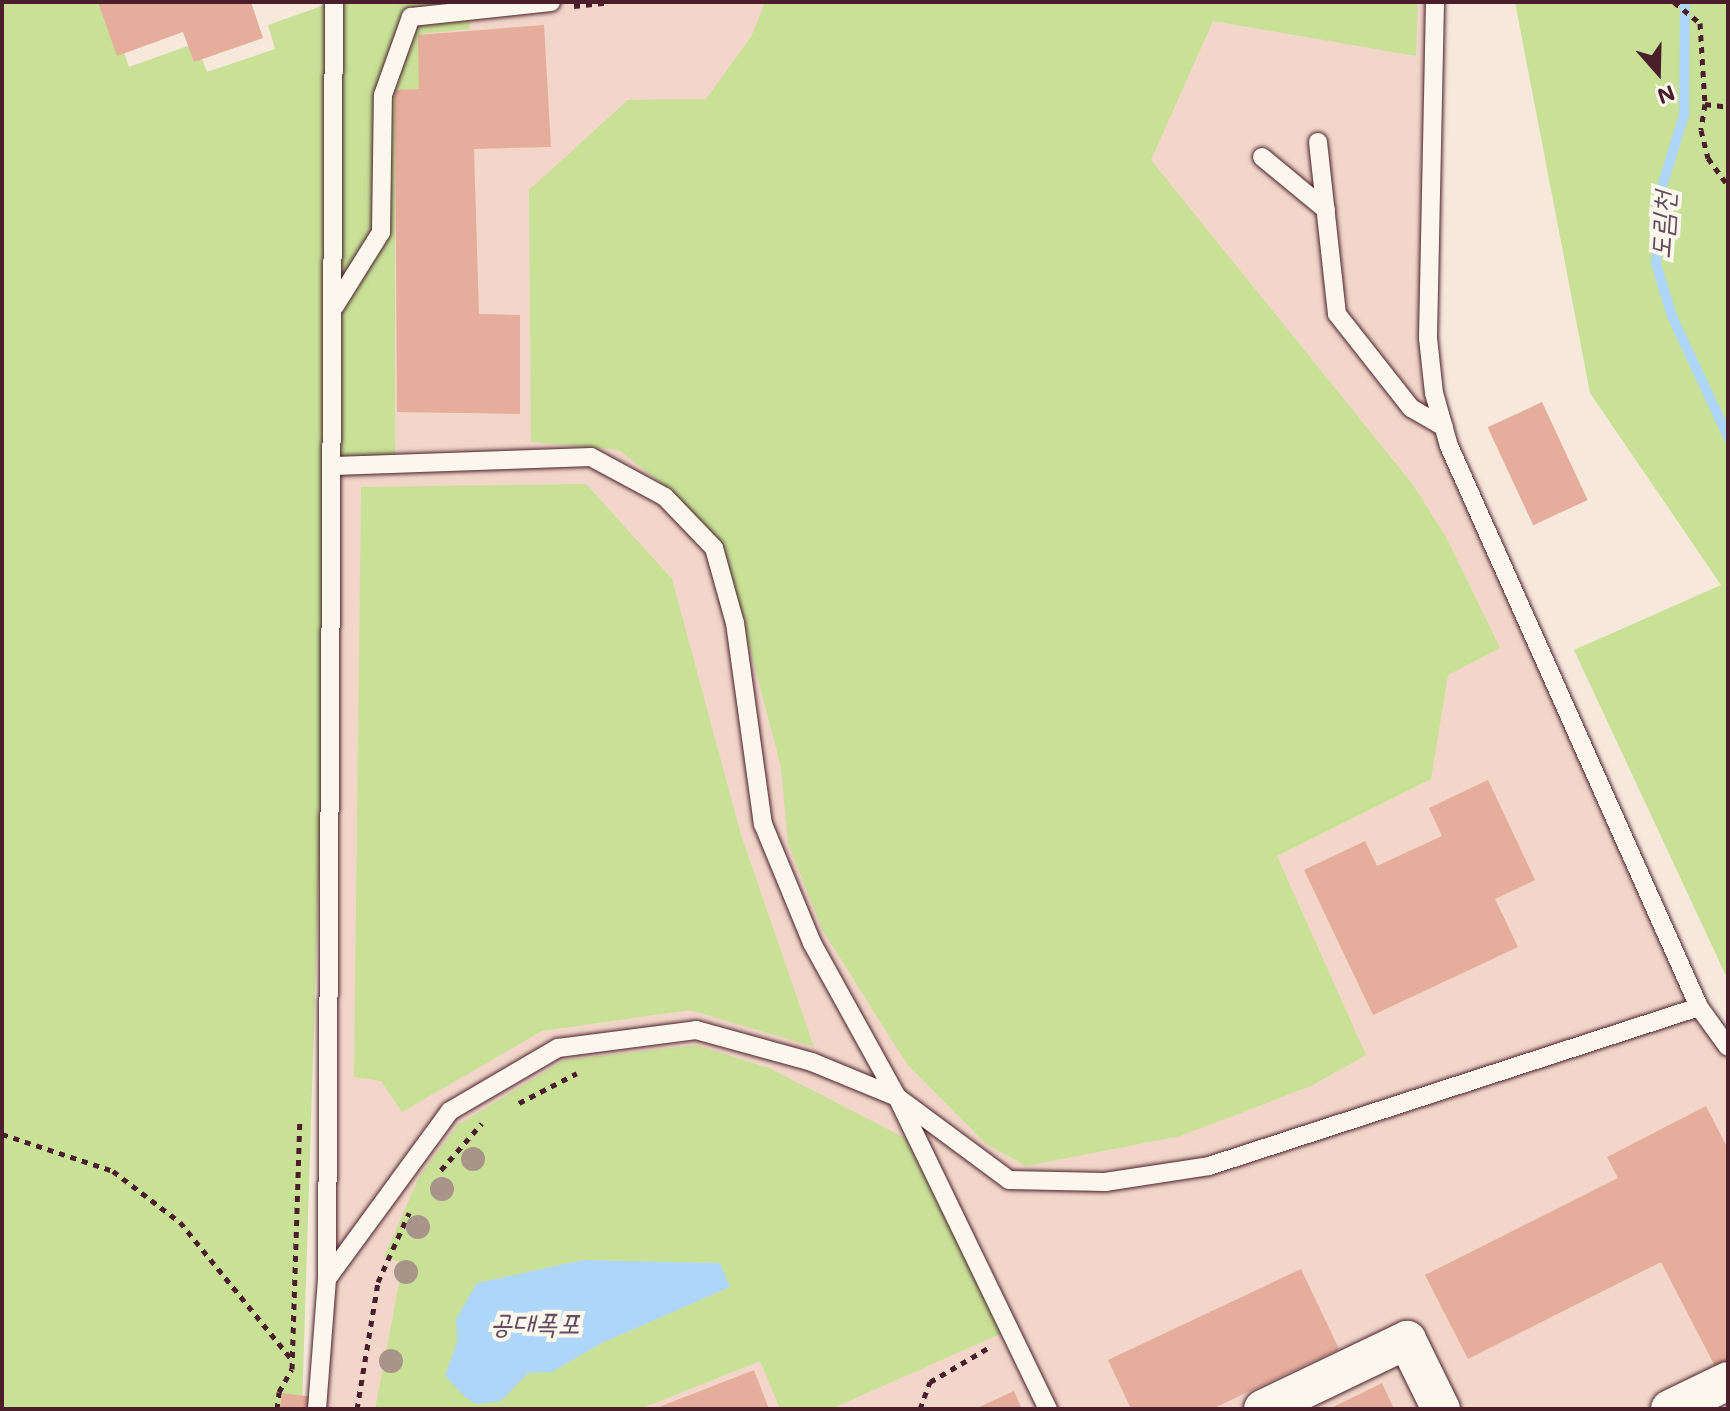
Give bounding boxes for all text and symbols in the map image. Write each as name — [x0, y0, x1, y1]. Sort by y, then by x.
north arrow — [1618, 32, 1698, 112]
text: N — [1654, 79, 1679, 112]
water label: 도림천 — [1642, 190, 1680, 260]
water label: 공대폭포 — [490, 1305, 580, 1339]

